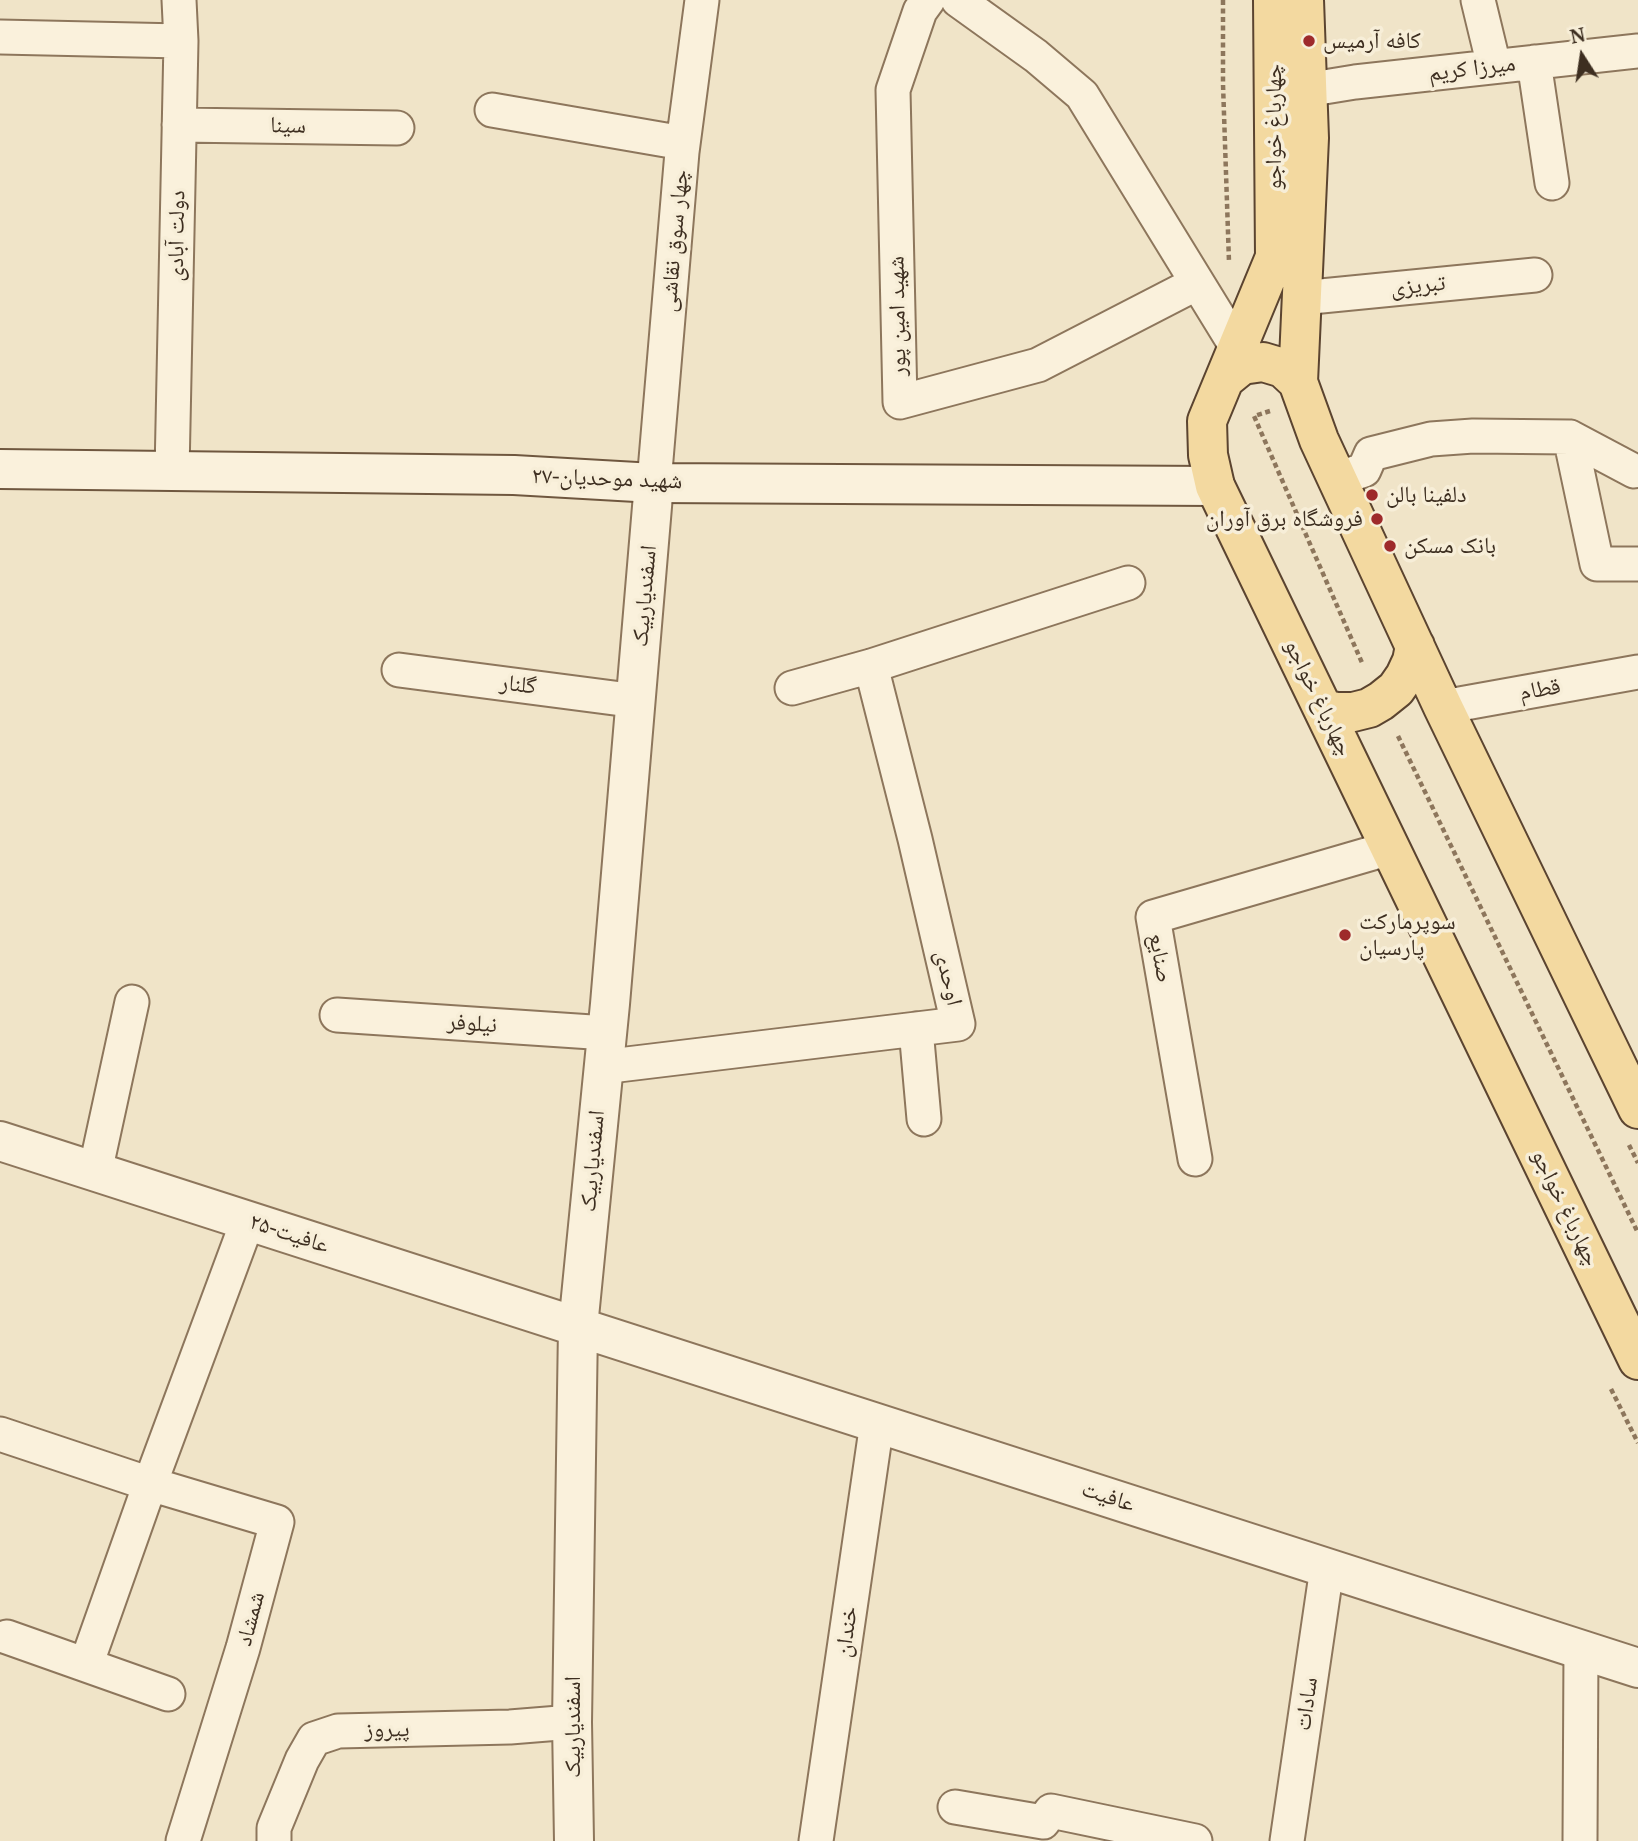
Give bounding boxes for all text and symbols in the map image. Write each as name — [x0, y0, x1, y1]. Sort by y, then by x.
north arrow — [1547, 21, 1617, 91]
text: N — [1568, 21, 1588, 50]
place label: کافه آرمیس — [1323, 27, 1421, 55]
marker: کافه آرمیس — [1301, 33, 1317, 49]
street label: میرزا کریم — [1427, 50, 1517, 88]
street label: چهارباغ خواجو — [1260, 64, 1288, 190]
street label: سینا — [270, 112, 306, 140]
street label: چهار سوق نقاشی — [655, 169, 695, 313]
street label: دولت آبادی — [162, 190, 192, 282]
street label: شهید امین پور — [883, 256, 913, 376]
street label: تبریزی — [1389, 269, 1447, 303]
street label: ۲۷-شهید موحدیان — [531, 463, 683, 495]
place label: دلفینا بالن — [1386, 481, 1467, 509]
marker: دلفینا بالن — [1364, 487, 1380, 503]
place label: فروشگاه برق آوران — [1206, 505, 1363, 533]
marker: فروشگاه برق آوران — [1369, 511, 1385, 527]
place label: بانک مسکن — [1404, 532, 1496, 560]
marker: بانک مسکن — [1382, 538, 1398, 554]
street label: اسفندیاربیک — [627, 544, 663, 648]
street label: چهارباغ خواجو — [1278, 635, 1358, 761]
street label: گلنار — [498, 669, 538, 701]
street label: قطام — [1517, 673, 1563, 707]
place label: سوپرمارکت پارسیان — [1359, 908, 1456, 962]
marker: سوپرمارکت پارسیان — [1337, 927, 1353, 943]
street label: صنایع — [1142, 931, 1178, 985]
street label: اوحدی — [928, 948, 968, 1008]
street label: نیلوفر — [446, 1008, 498, 1040]
street label: اسفندیاربیک — [575, 1109, 611, 1213]
street label: چهارباغ خواجو — [1525, 1145, 1605, 1271]
street label: ۲۵-عافیت — [246, 1208, 332, 1260]
street label: عافیت — [1078, 1476, 1138, 1518]
street label: شمشاد — [231, 1589, 271, 1649]
street label: خندان — [830, 1605, 864, 1659]
street label: سادات — [1290, 1675, 1324, 1733]
street label: اسفندیاربیک — [559, 1676, 587, 1778]
street label: پیروز — [364, 1716, 410, 1744]

